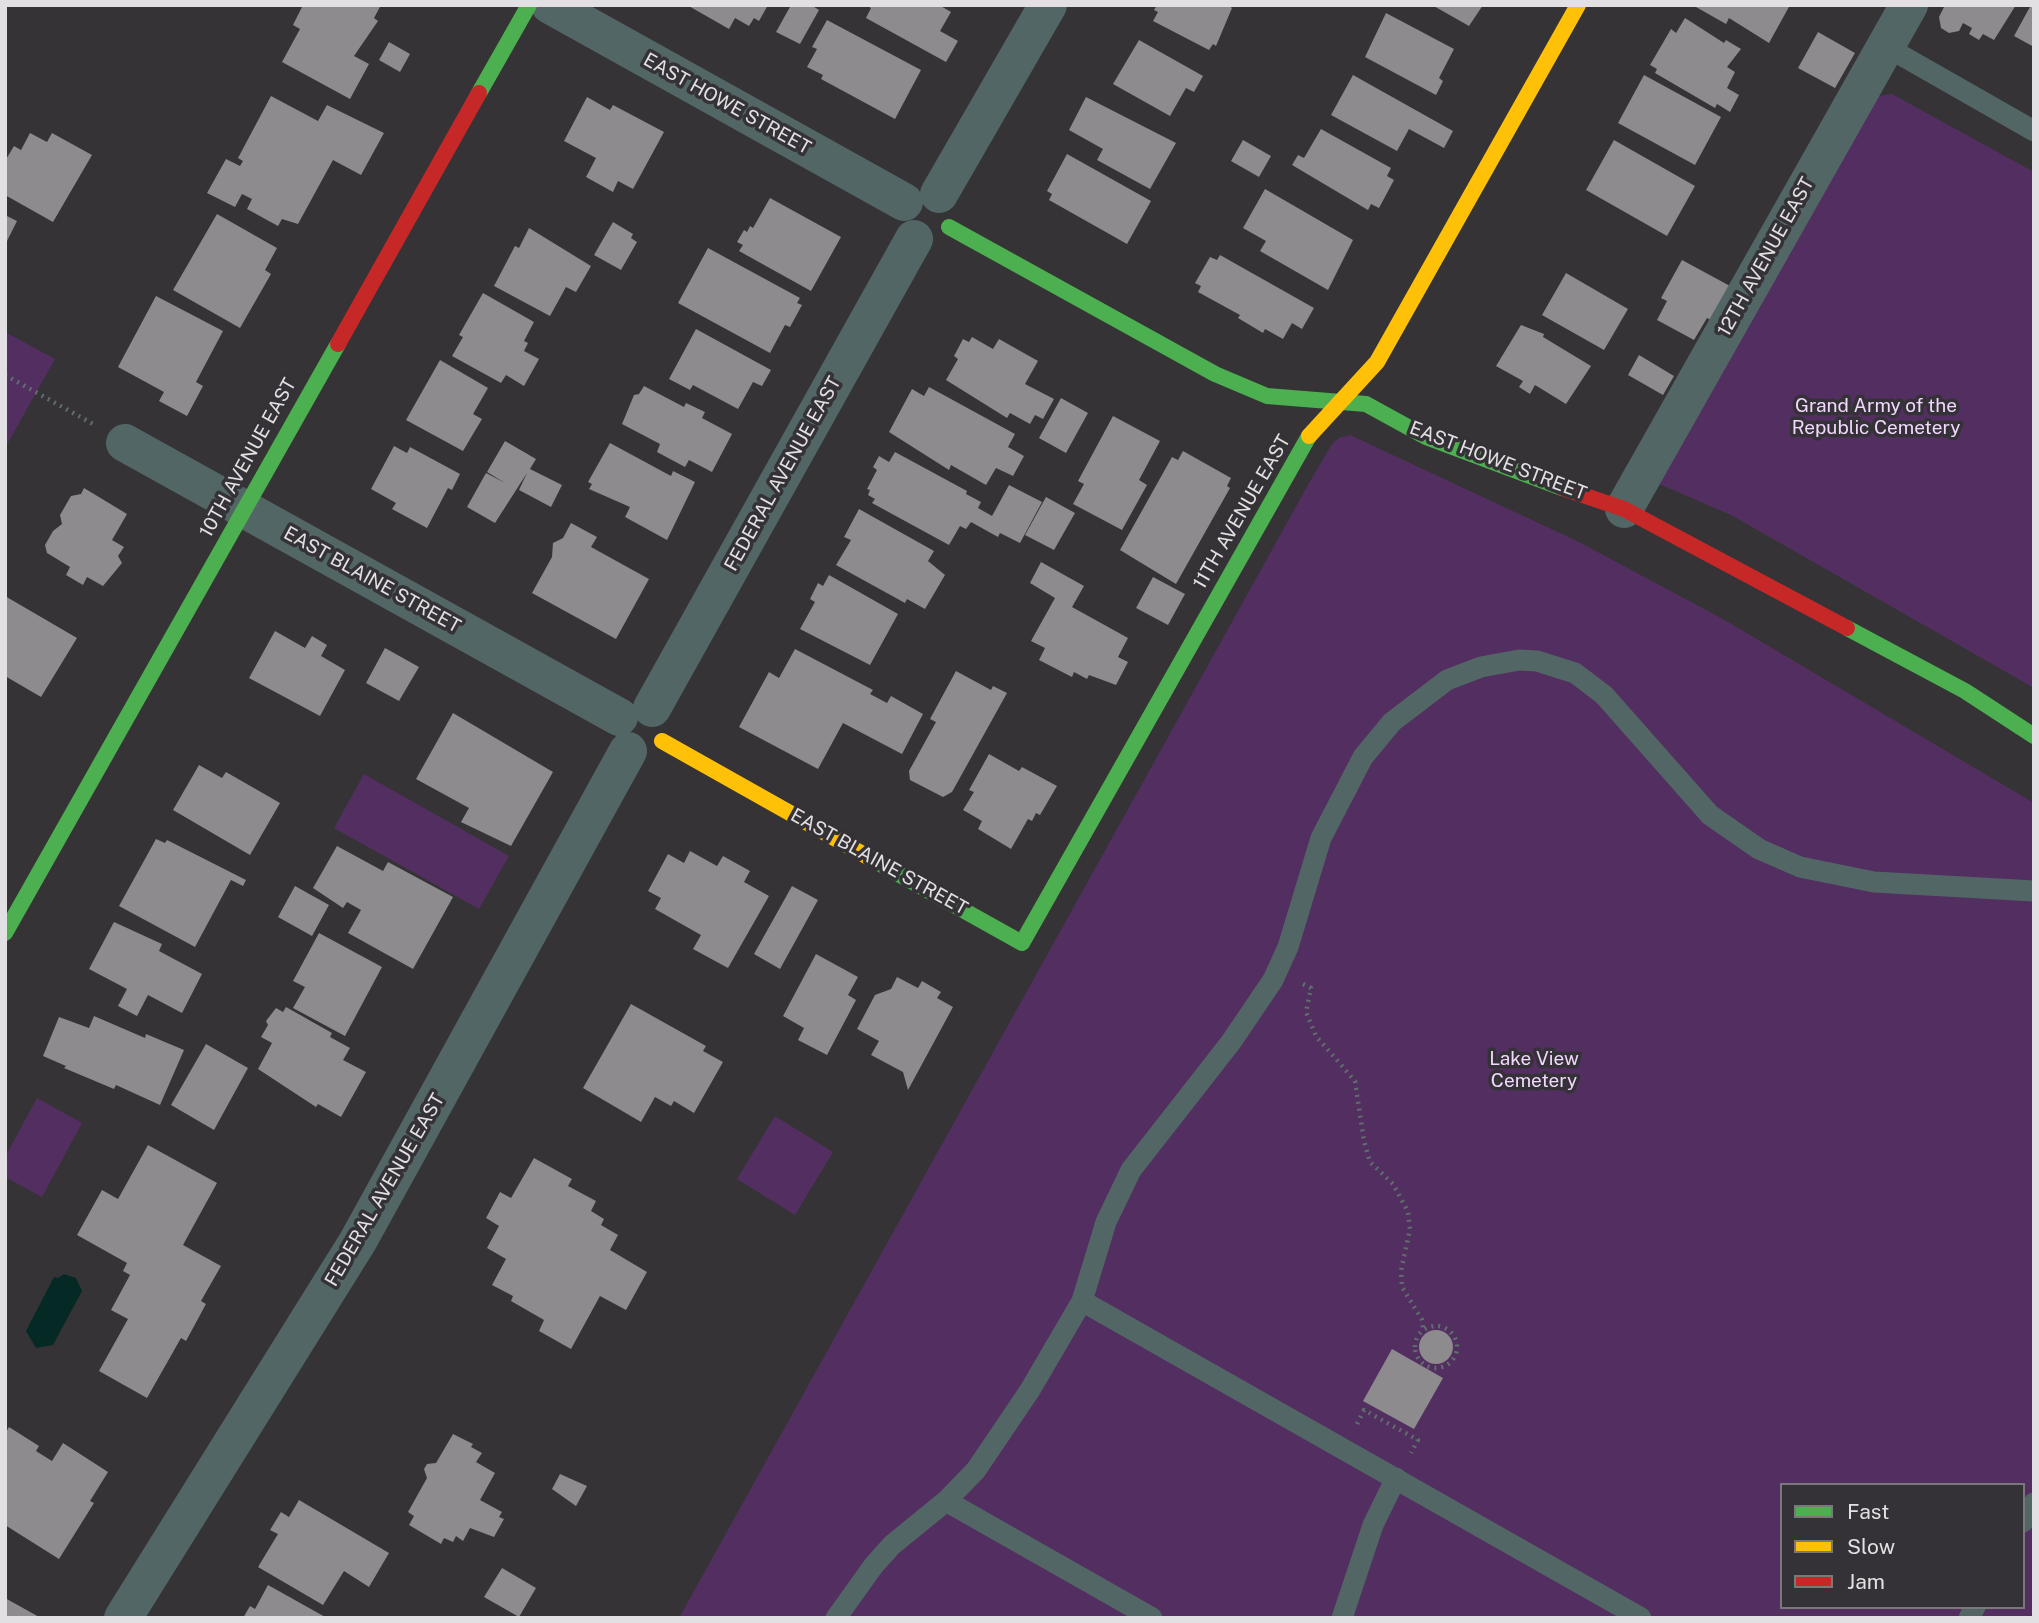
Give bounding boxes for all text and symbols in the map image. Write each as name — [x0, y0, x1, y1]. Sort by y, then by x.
street label: EAST HOWE STREET — [639, 49, 815, 159]
street label: 12TH AVENUE EAST — [1713, 174, 1819, 340]
street label: FEDERAL AVENUE EAST — [720, 373, 846, 575]
street label: 10TH AVENUE EAST — [195, 374, 301, 542]
park label: Grand Army of the Republic Cemetery — [1792, 395, 1960, 439]
street label: EAST HOWE STREET — [1406, 417, 1590, 505]
street label: 11TH AVENUE EAST — [1189, 431, 1295, 593]
street label: EAST BLAINE STREET — [280, 522, 464, 638]
street label: EAST BLAINE STREET — [787, 804, 971, 920]
park label: Lake View Cemetery — [1489, 1048, 1579, 1092]
street label: FEDERAL AVENUE EAST — [320, 1090, 450, 1290]
legend — [1780, 1483, 2025, 1609]
text: Fast — [1847, 1499, 1889, 1524]
text: Slow — [1847, 1534, 1895, 1559]
text: Jam — [1847, 1569, 1885, 1594]

